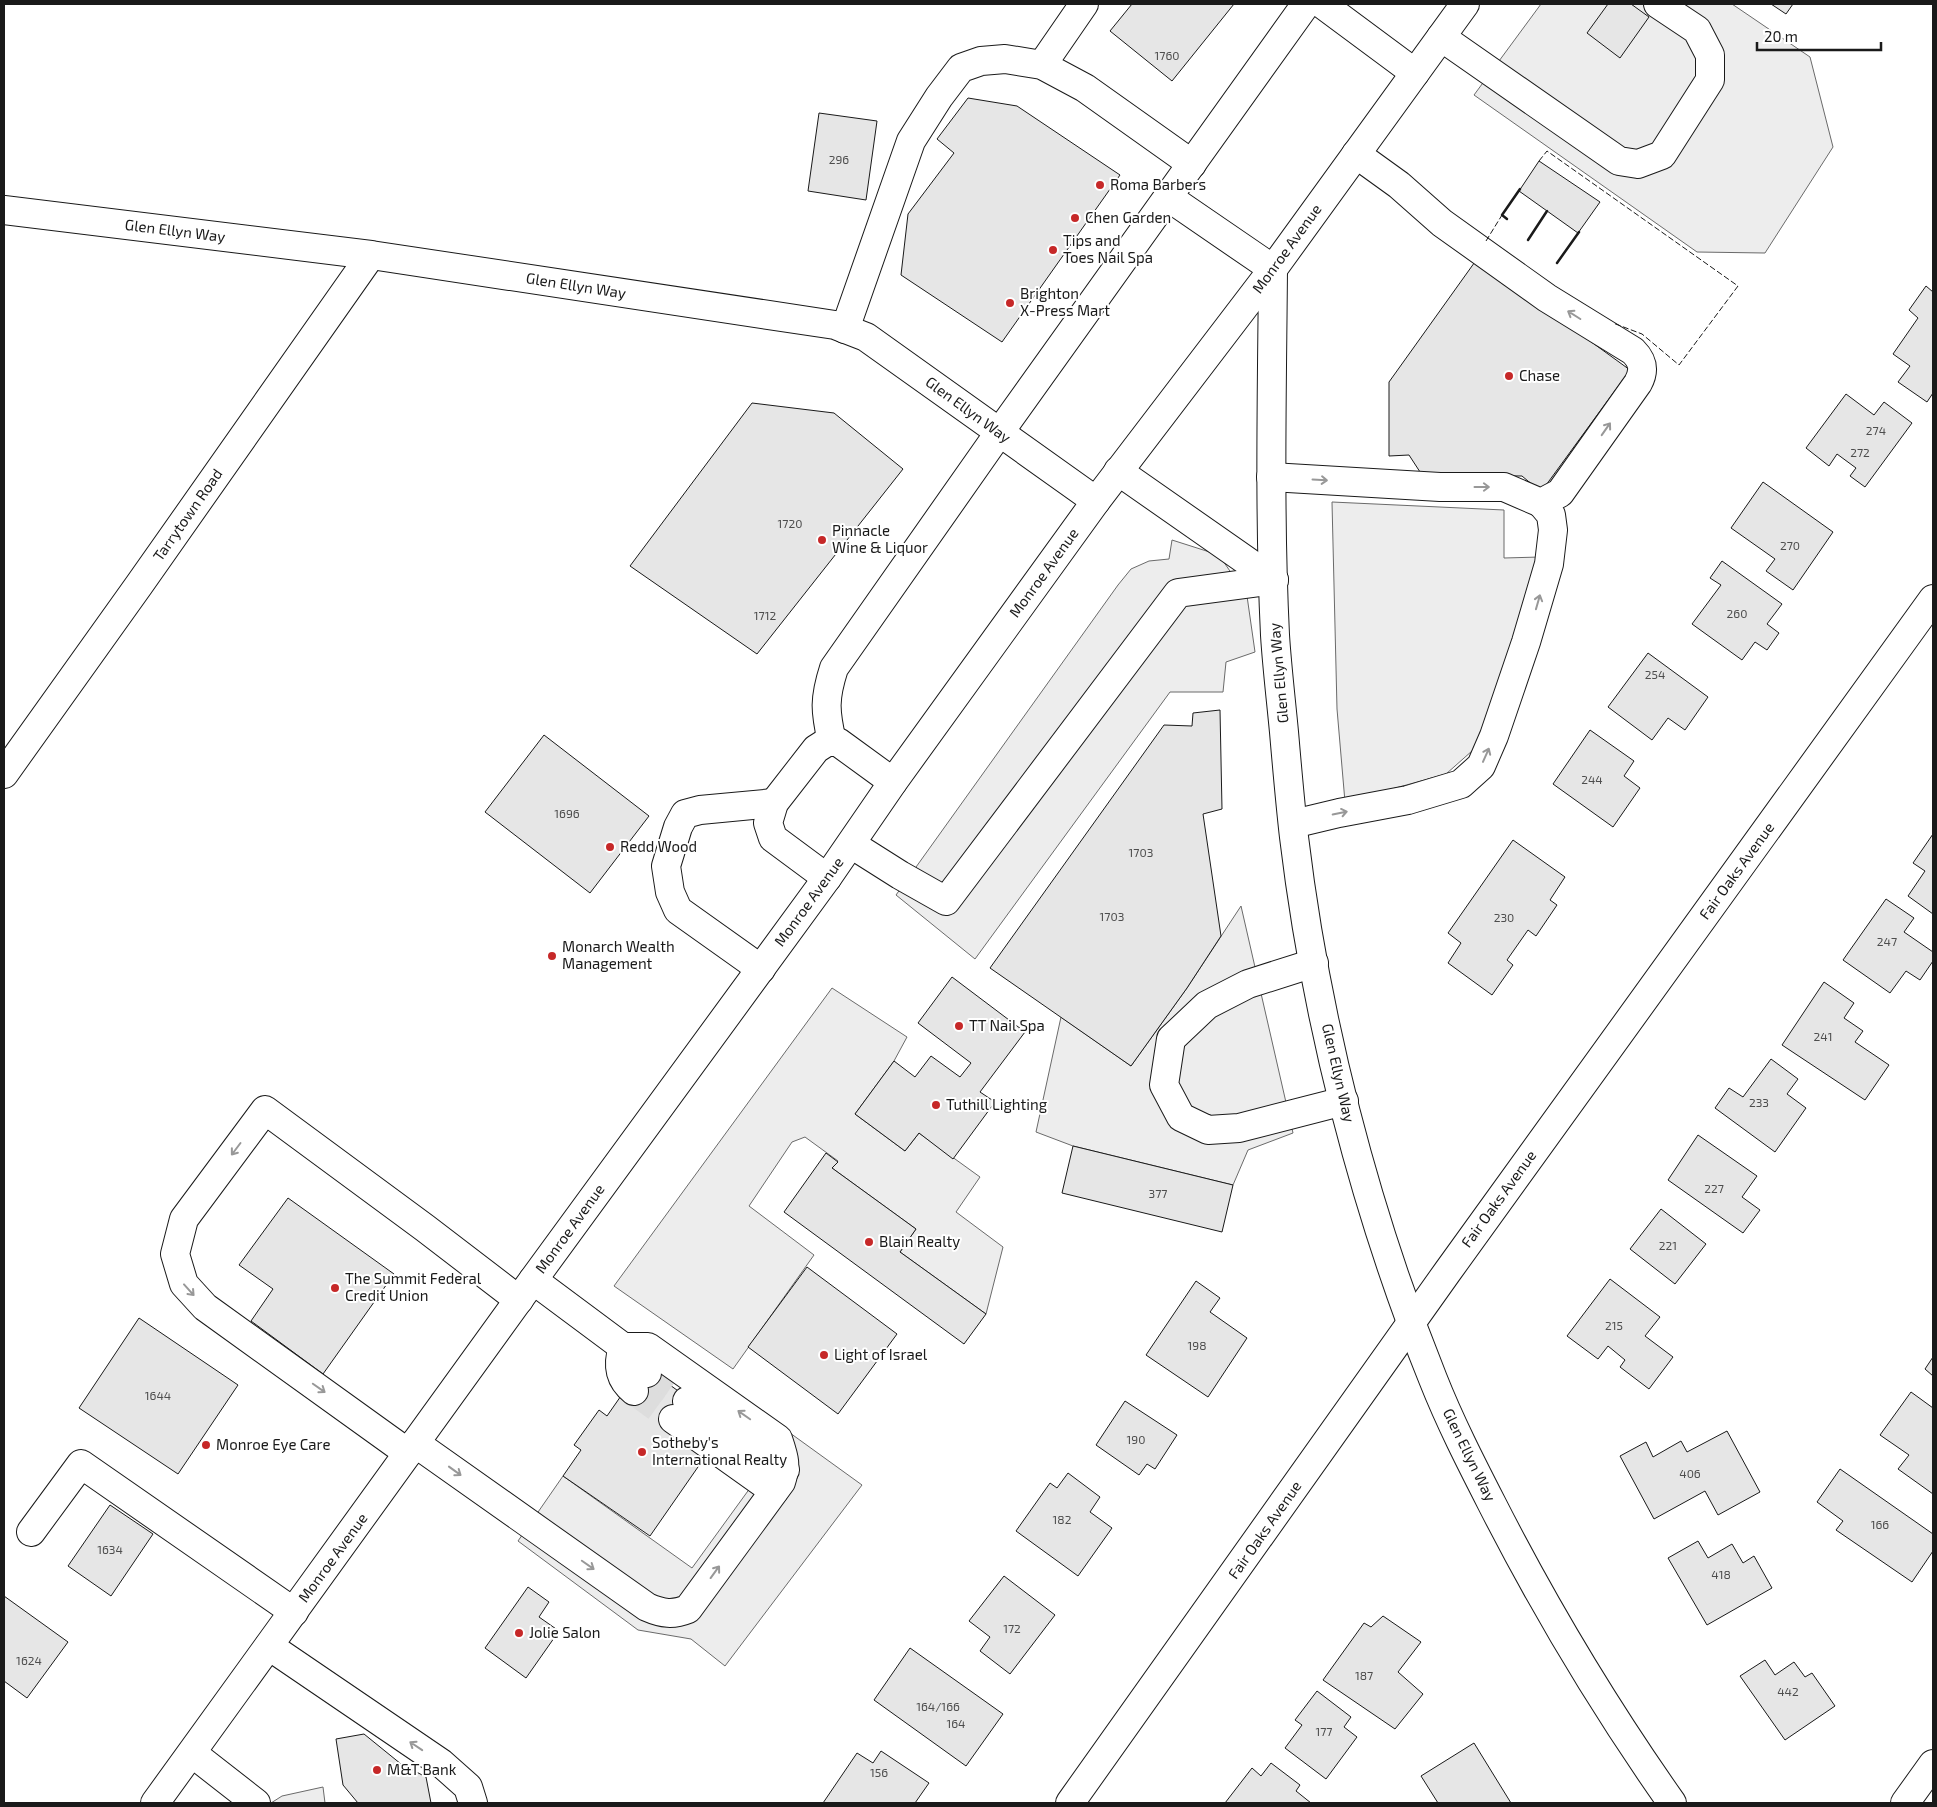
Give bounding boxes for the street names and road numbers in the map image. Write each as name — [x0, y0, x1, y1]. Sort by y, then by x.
street label: Monroe Avenue — [1248, 200, 1325, 297]
street label: Glen Ellyn Way — [124, 215, 226, 245]
street label: Glen Ellyn Way — [525, 268, 627, 302]
street label: Glen Ellyn Way — [922, 372, 1015, 446]
street label: Tarrytown Road — [149, 465, 226, 564]
street label: Monroe Avenue — [1005, 524, 1082, 621]
street label: Glen Ellyn Way — [1265, 622, 1291, 724]
street label: Fair Oaks Avenue — [1695, 818, 1777, 922]
street label: Monroe Avenue — [770, 853, 847, 950]
street label: Glen Ellyn Way — [1319, 1022, 1359, 1124]
street label: Fair Oaks Avenue — [1457, 1146, 1539, 1250]
street label: Monroe Avenue — [531, 1180, 608, 1277]
street label: Glen Ellyn Way — [1440, 1405, 1500, 1504]
street label: Fair Oaks Avenue — [1224, 1477, 1305, 1582]
street label: Monroe Avenue — [294, 1509, 371, 1606]

